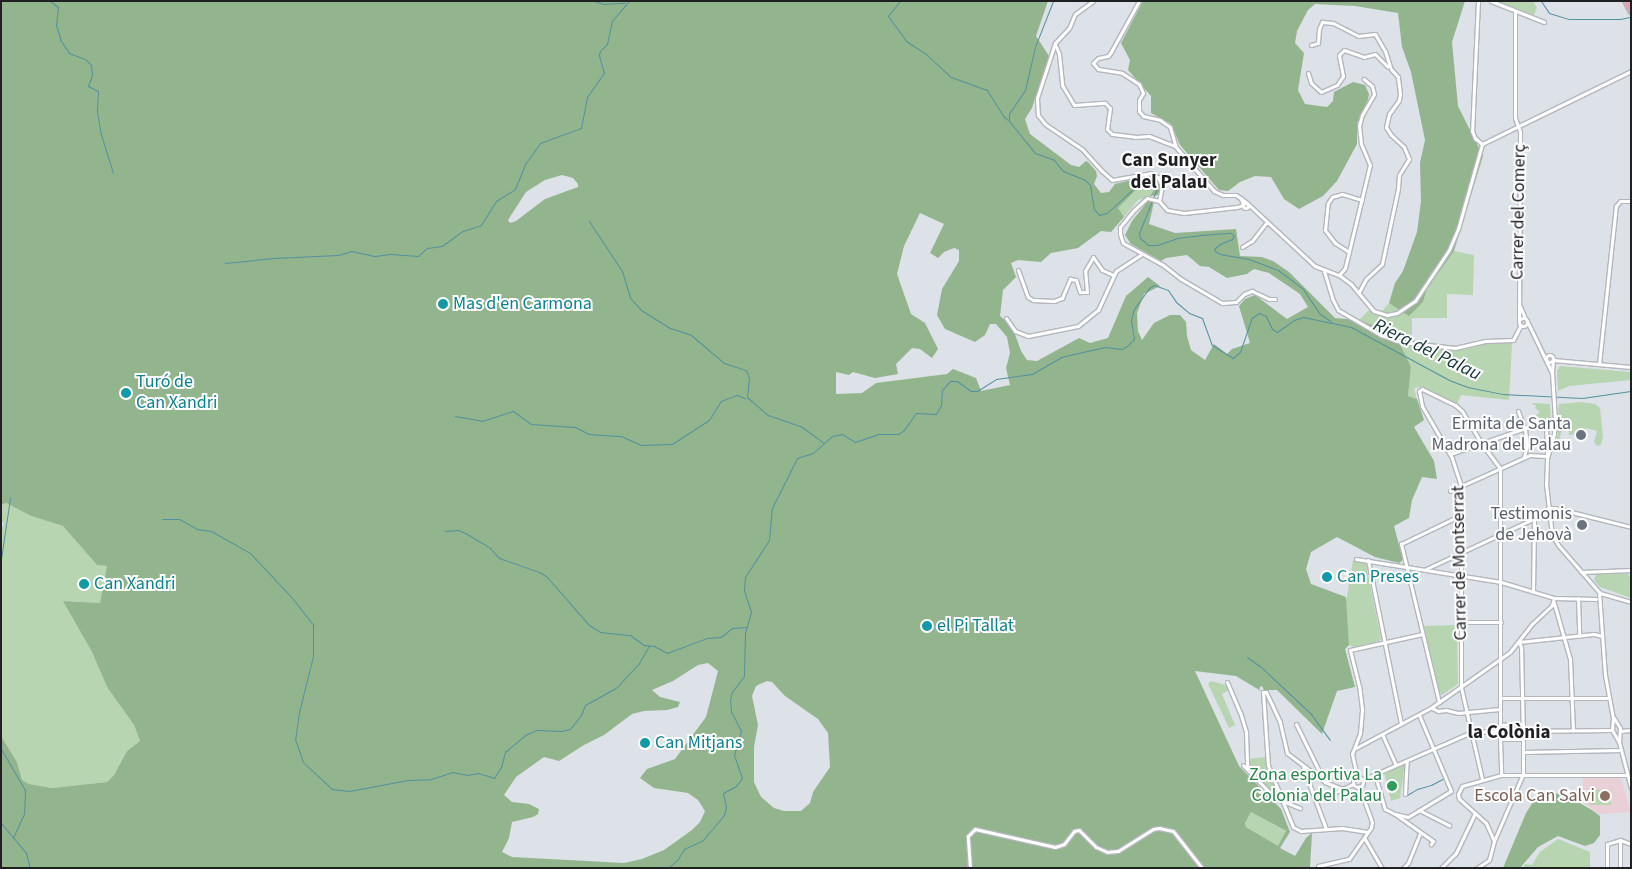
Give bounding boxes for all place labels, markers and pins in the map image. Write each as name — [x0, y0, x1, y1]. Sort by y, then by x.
place label: Mas d'en Carmona — [453, 293, 592, 315]
marker: Mas d'en Carmona — [437, 298, 449, 310]
place label: Turó de Can Xandri — [136, 372, 217, 414]
marker: Turó de Can Xandri — [120, 387, 132, 399]
place label: Ermita de Santa Madrona del Palau — [1431, 414, 1571, 456]
marker: Ermita de Santa Madrona del Palau — [1575, 429, 1587, 441]
place label: Testimonis de Jehovà — [1490, 504, 1572, 546]
marker: Testimonis de Jehovà — [1576, 519, 1588, 531]
place label: Can Preses — [1337, 566, 1419, 588]
marker: Can Preses — [1321, 571, 1333, 583]
place label: Can Xandri — [94, 573, 175, 595]
marker: Can Xandri — [78, 578, 90, 590]
place label: el Pi Tallat — [937, 615, 1014, 637]
marker: el Pi Tallat — [921, 620, 933, 632]
place label: Can Mitjans — [655, 732, 742, 754]
marker: Can Mitjans — [639, 737, 651, 749]
place label: Zona esportiva La Colonia del Palau — [1249, 765, 1382, 808]
marker: Zona esportiva La Colonia del Palau — [1386, 780, 1398, 792]
place label: Escola Can Salvi — [1474, 785, 1595, 807]
marker: Escola Can Salvi — [1599, 790, 1611, 802]

